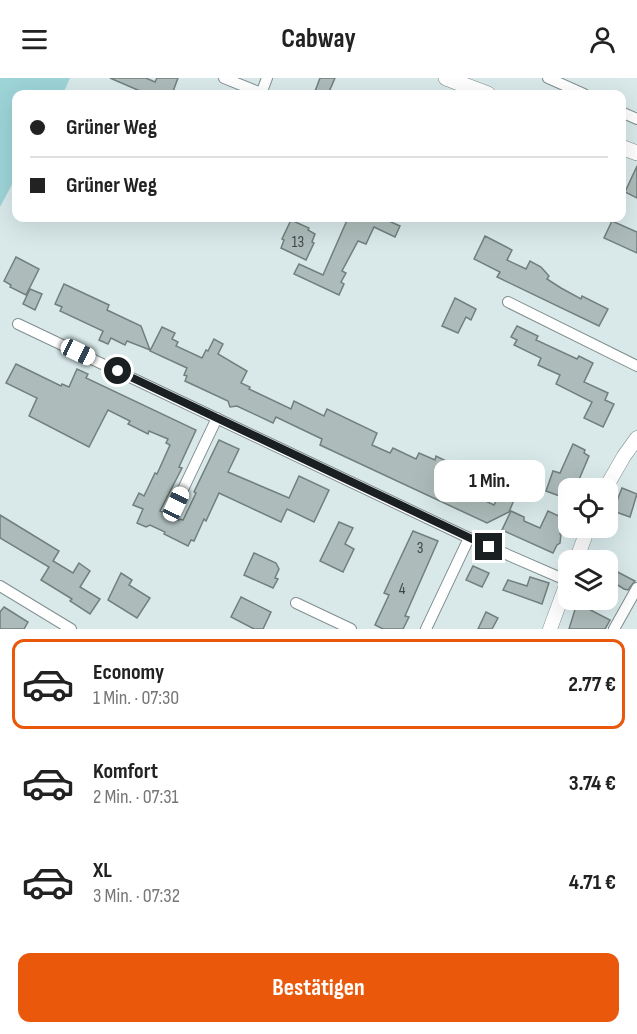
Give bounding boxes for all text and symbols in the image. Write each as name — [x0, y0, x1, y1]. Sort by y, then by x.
icon: menu — [18, 23, 51, 56]
text: Cabway — [281, 23, 356, 55]
icon: person — [586, 23, 619, 56]
text: Grüner Weg — [66, 114, 157, 141]
text: Grüner Weg — [66, 172, 157, 199]
house number: 13 — [292, 233, 304, 252]
car — [58, 336, 98, 368]
route start — [104, 357, 131, 384]
callout: 1 Min. — [434, 460, 544, 502]
text: 1 Min. — [469, 469, 510, 493]
map controls — [558, 478, 618, 610]
button: locate — [558, 478, 618, 538]
car — [160, 484, 192, 524]
route end — [475, 533, 502, 560]
house number: 3 — [417, 539, 423, 558]
button: layers — [558, 550, 618, 610]
house number: 4 — [399, 580, 406, 599]
icon: car — [21, 657, 75, 711]
text: Economy — [93, 659, 164, 686]
text: 2.77 € — [568, 671, 616, 698]
text: 1 Min. · 07:30 — [93, 686, 179, 710]
icon: car — [21, 756, 75, 810]
text: Komfort — [93, 758, 158, 785]
text: 3.74 € — [569, 770, 616, 797]
text: 2 Min. · 07:31 — [93, 785, 179, 809]
icon: car — [21, 855, 75, 909]
text: XL — [93, 857, 112, 884]
text: 4.71 € — [569, 869, 616, 896]
text: 3 Min. · 07:32 — [93, 884, 180, 908]
button: Bestätigen — [18, 953, 619, 1022]

